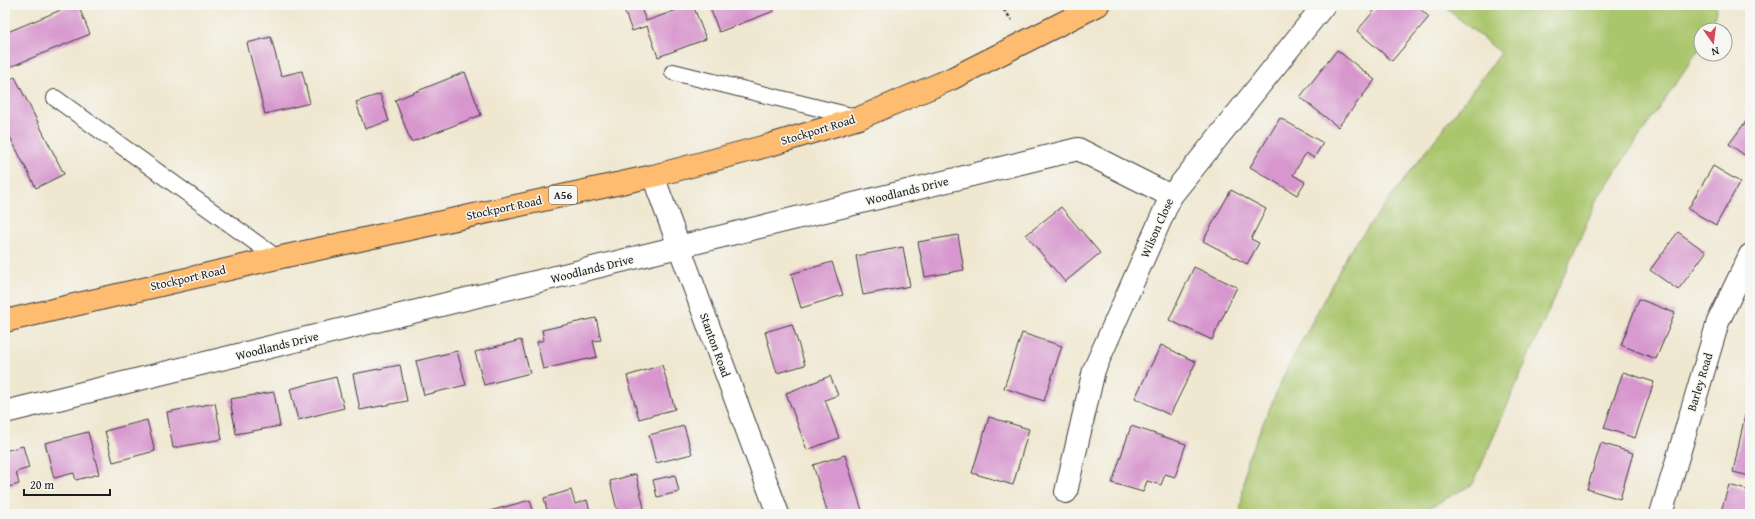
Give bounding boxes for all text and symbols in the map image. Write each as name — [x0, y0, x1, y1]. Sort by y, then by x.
north arrow — [1693, 22, 1733, 62]
text: N — [1709, 43, 1721, 61]
street label: Stockport Road — [779, 110, 858, 149]
street label: Woodlands Drive — [864, 172, 950, 209]
road number: A56 — [549, 186, 577, 204]
street label: Stockport Road — [464, 191, 544, 224]
street label: Wilson Close — [1136, 195, 1177, 260]
street label: Woodlands Drive — [549, 250, 635, 287]
street label: Stockport Road — [148, 260, 228, 294]
street label: Stanton Road — [696, 310, 735, 380]
street label: Woodlands Drive — [234, 327, 320, 364]
street label: Barley Road — [1683, 350, 1717, 413]
scale bar — [24, 471, 110, 497]
text: 20 m — [30, 476, 54, 493]

